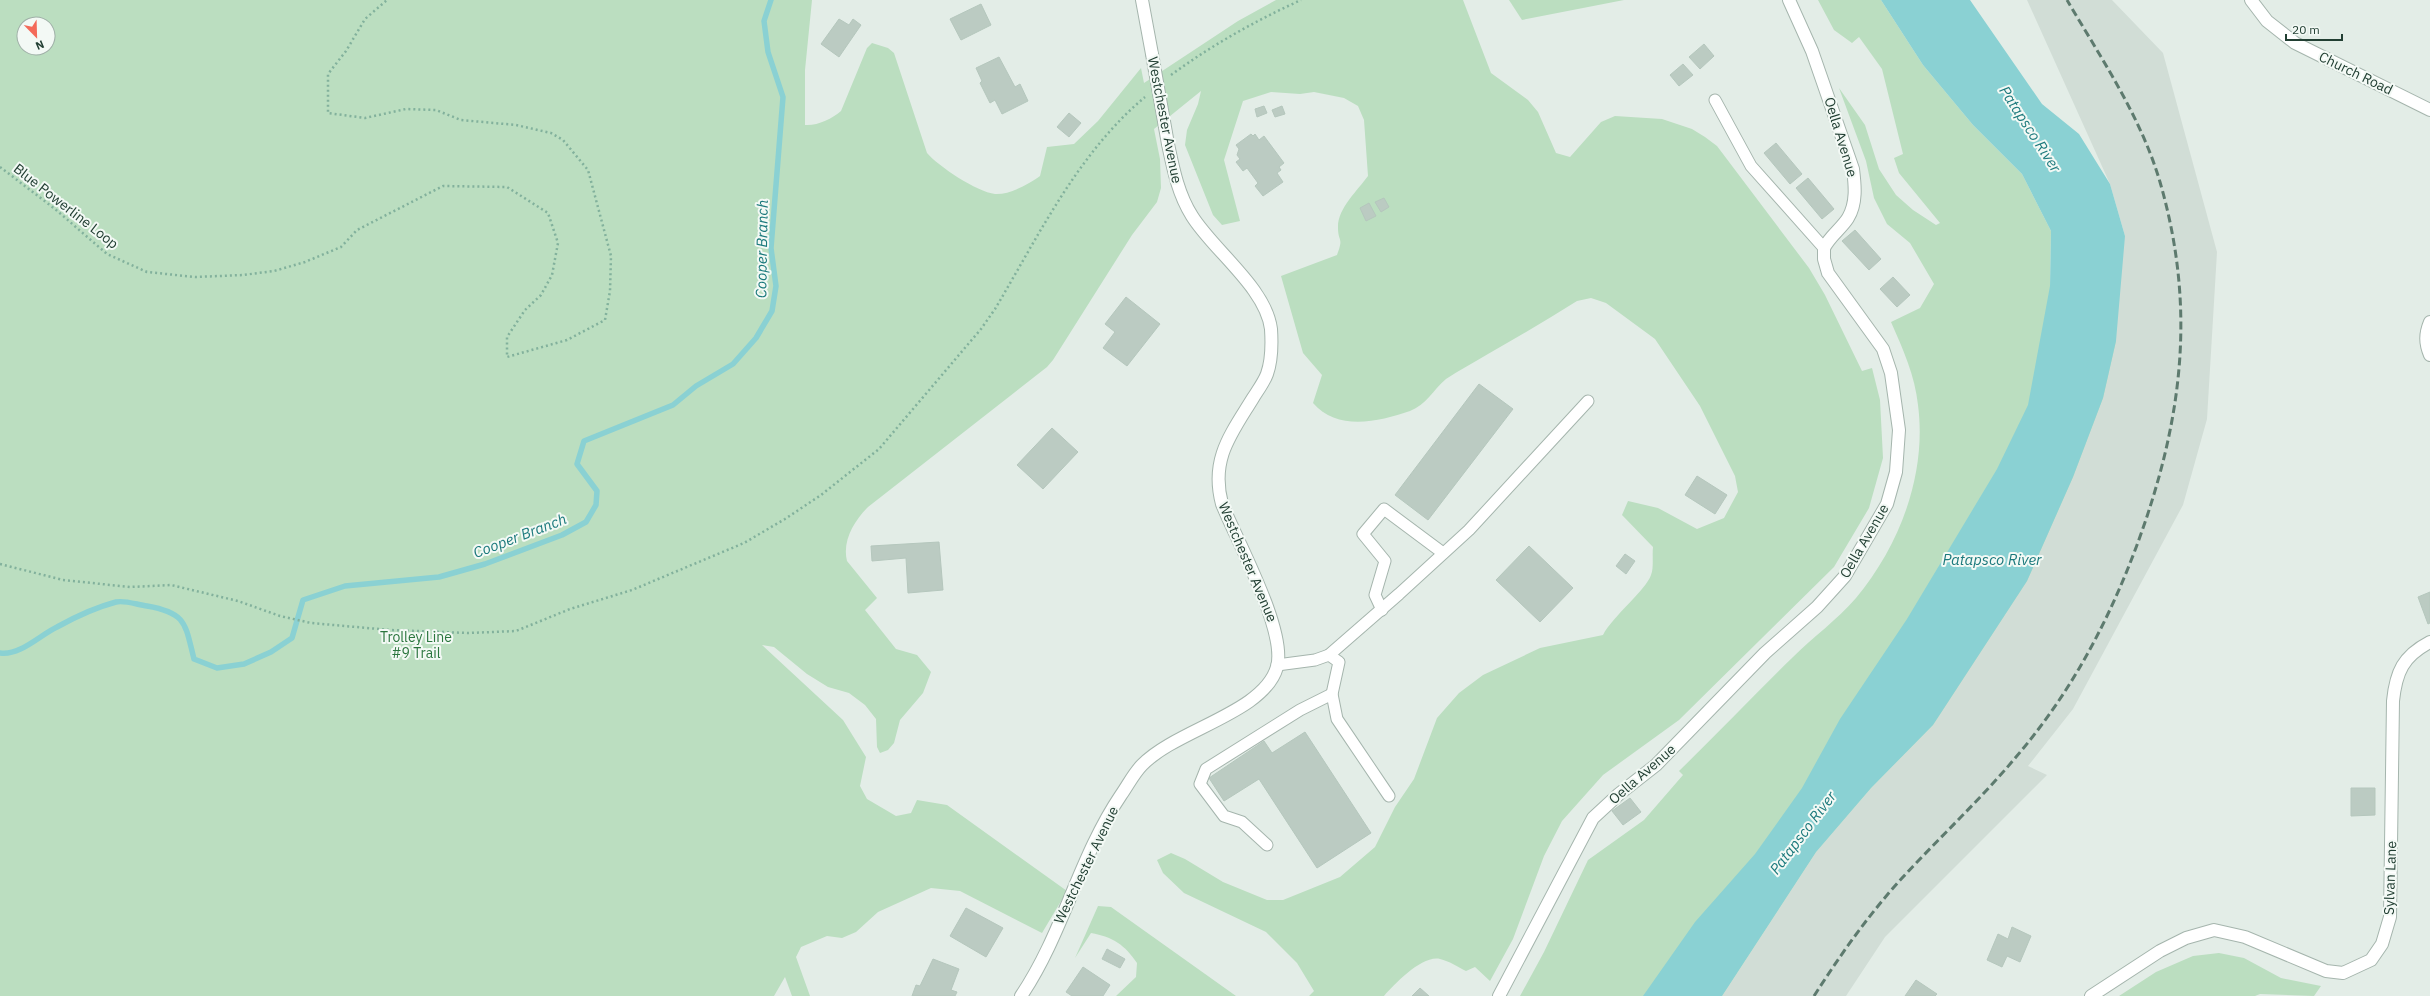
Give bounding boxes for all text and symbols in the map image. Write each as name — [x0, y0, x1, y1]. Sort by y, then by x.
north arrow — [16, 16, 56, 56]
scale bar — [2286, 16, 2342, 42]
text: 20 m — [2292, 22, 2320, 37]
text: N — [33, 37, 46, 53]
street label: Church Road — [2316, 47, 2396, 99]
street label: Westchester Avenue — [1144, 55, 1186, 185]
water label: Patapsco River — [1995, 82, 2066, 176]
street label: Oella Avenue — [1820, 95, 1862, 179]
street label: Blue Powerline Loop — [10, 159, 122, 253]
water label: Cooper Branch — [751, 200, 772, 298]
street label: Westchester Avenue — [1215, 499, 1282, 625]
street label: Oella Avenue — [1836, 500, 1893, 581]
water label: Cooper Branch — [470, 509, 569, 562]
water label: Patapsco River — [1942, 550, 2042, 569]
park label: Trolley Line #9 Trail — [380, 628, 452, 662]
street label: Oella Avenue — [1605, 740, 1679, 808]
water label: Patapsco River — [1765, 787, 1840, 878]
street label: Westchester Avenue — [1050, 803, 1122, 927]
street label: Sylvan Lane — [2380, 840, 2400, 915]

